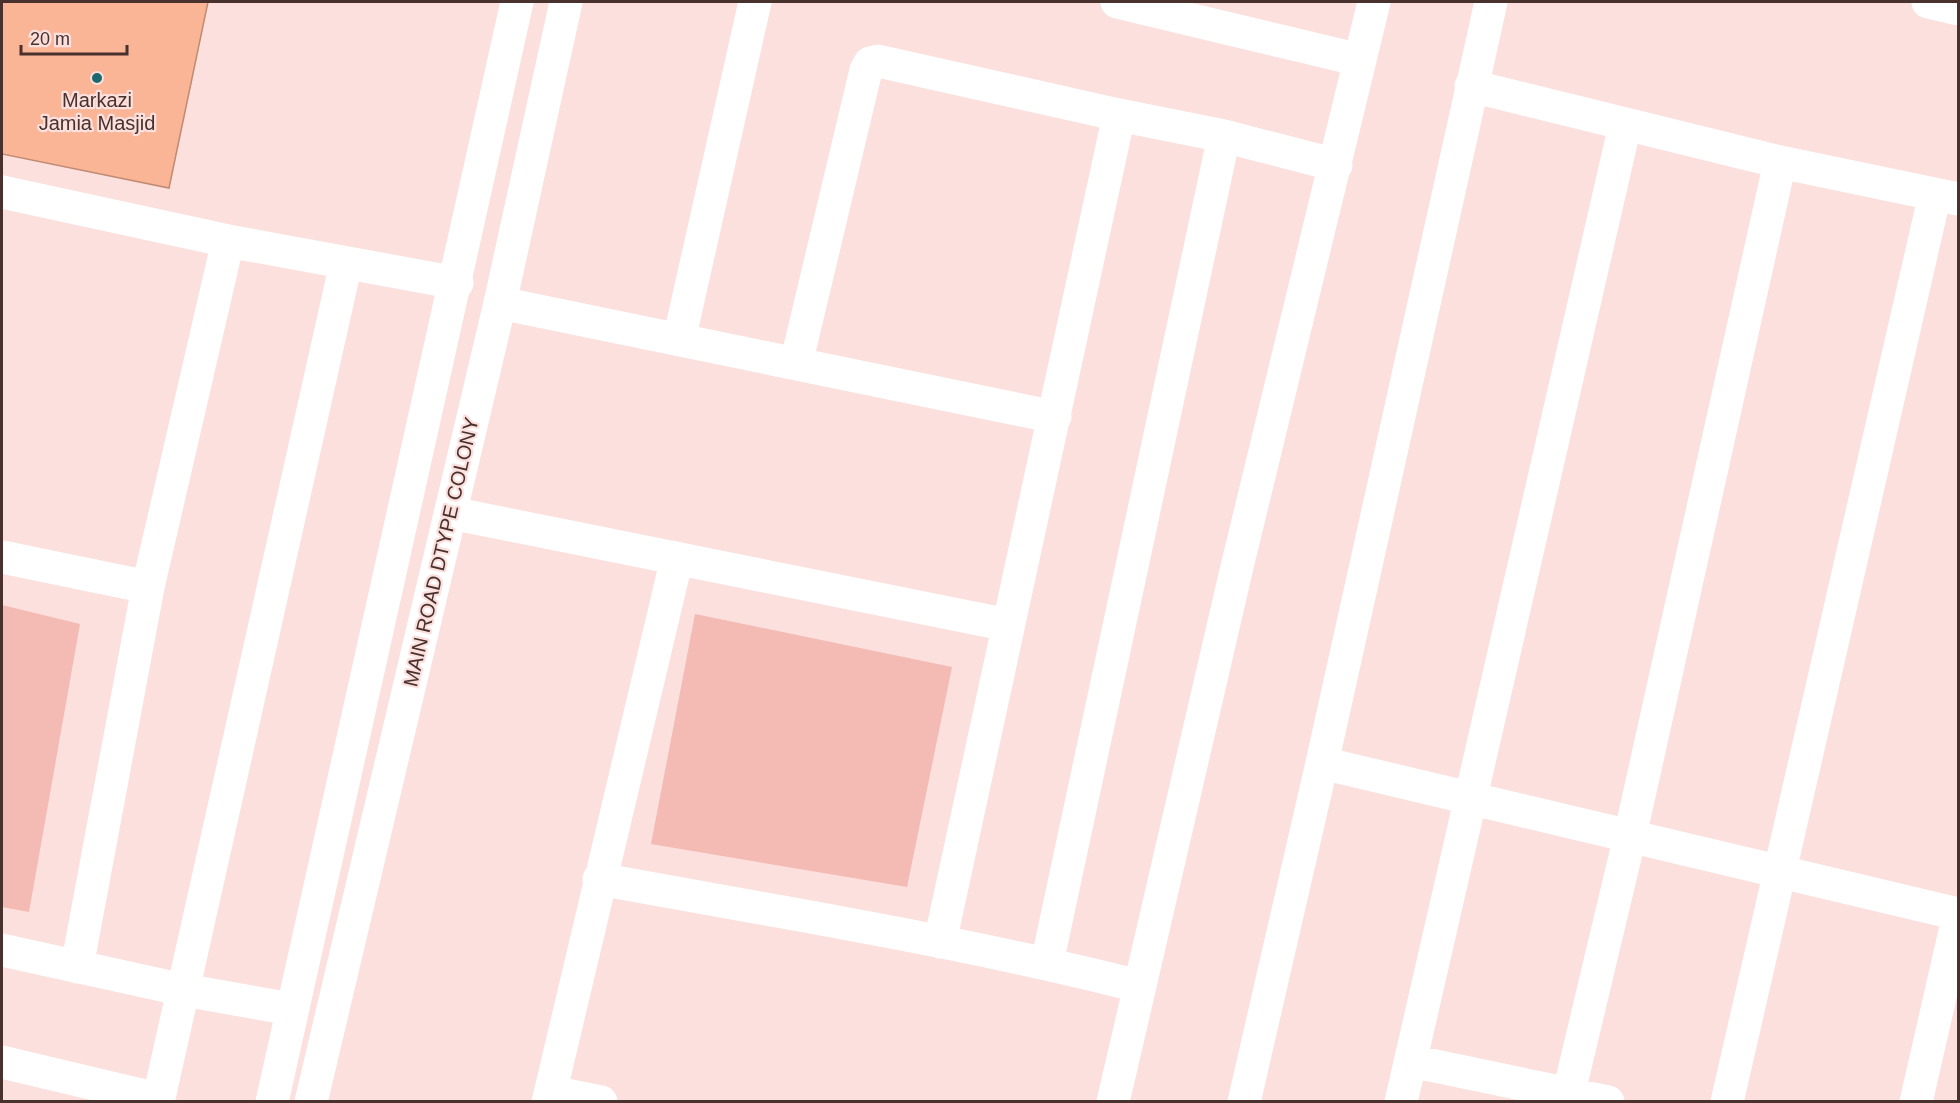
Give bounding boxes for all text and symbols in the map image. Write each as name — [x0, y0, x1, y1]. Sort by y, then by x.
scale bar — [21, 18, 128, 56]
text: 20 m — [30, 29, 70, 49]
marker: Markazi Jamia Masjid — [90, 71, 104, 85]
place label: Markazi Jamia Masjid — [39, 89, 155, 134]
street label: MAIN ROAD DTYPE COLONY — [399, 415, 483, 689]

